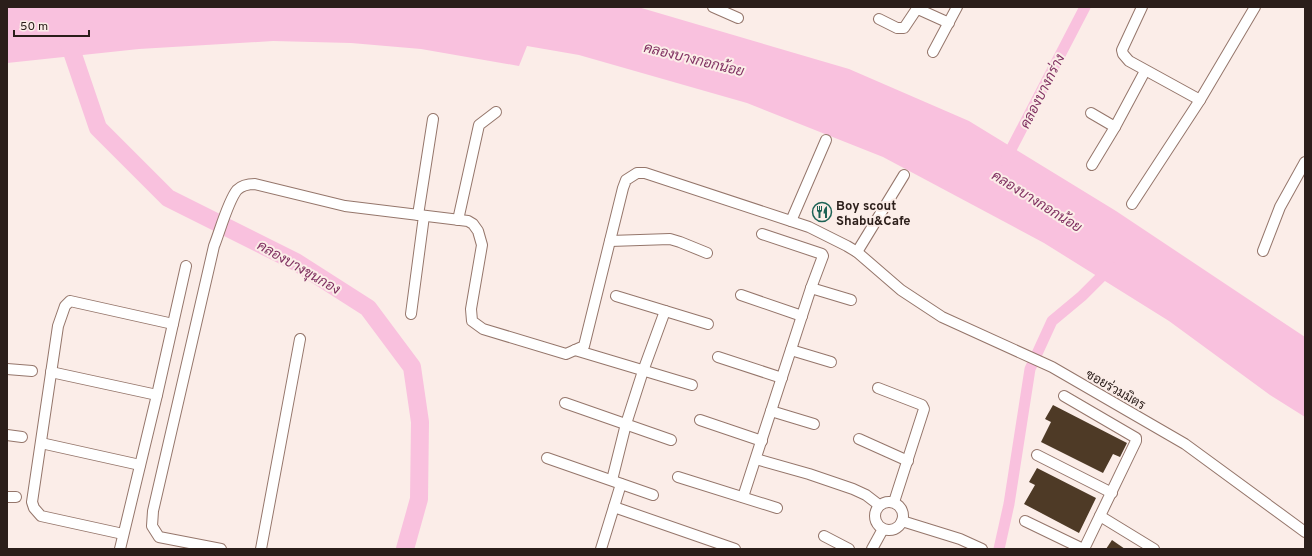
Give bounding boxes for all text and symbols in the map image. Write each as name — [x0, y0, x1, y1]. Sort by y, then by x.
scale bar — [14, 12, 89, 38]
text: 50 m — [20, 19, 48, 35]
water label: คลองบางกอกน้อย — [642, 39, 746, 81]
water label: คลองบางกร่าง — [1017, 52, 1069, 132]
water label: คลองบางกอกน้อย — [988, 167, 1085, 237]
place label: Boy scout Shabu&Cafe — [836, 199, 911, 230]
restaurant icon: Boy scout Shabu&Cafe — [811, 201, 833, 223]
water label: คลองบางขุนกอง — [254, 238, 343, 299]
street label: ซอยร่วมมิตร — [1082, 366, 1149, 414]

